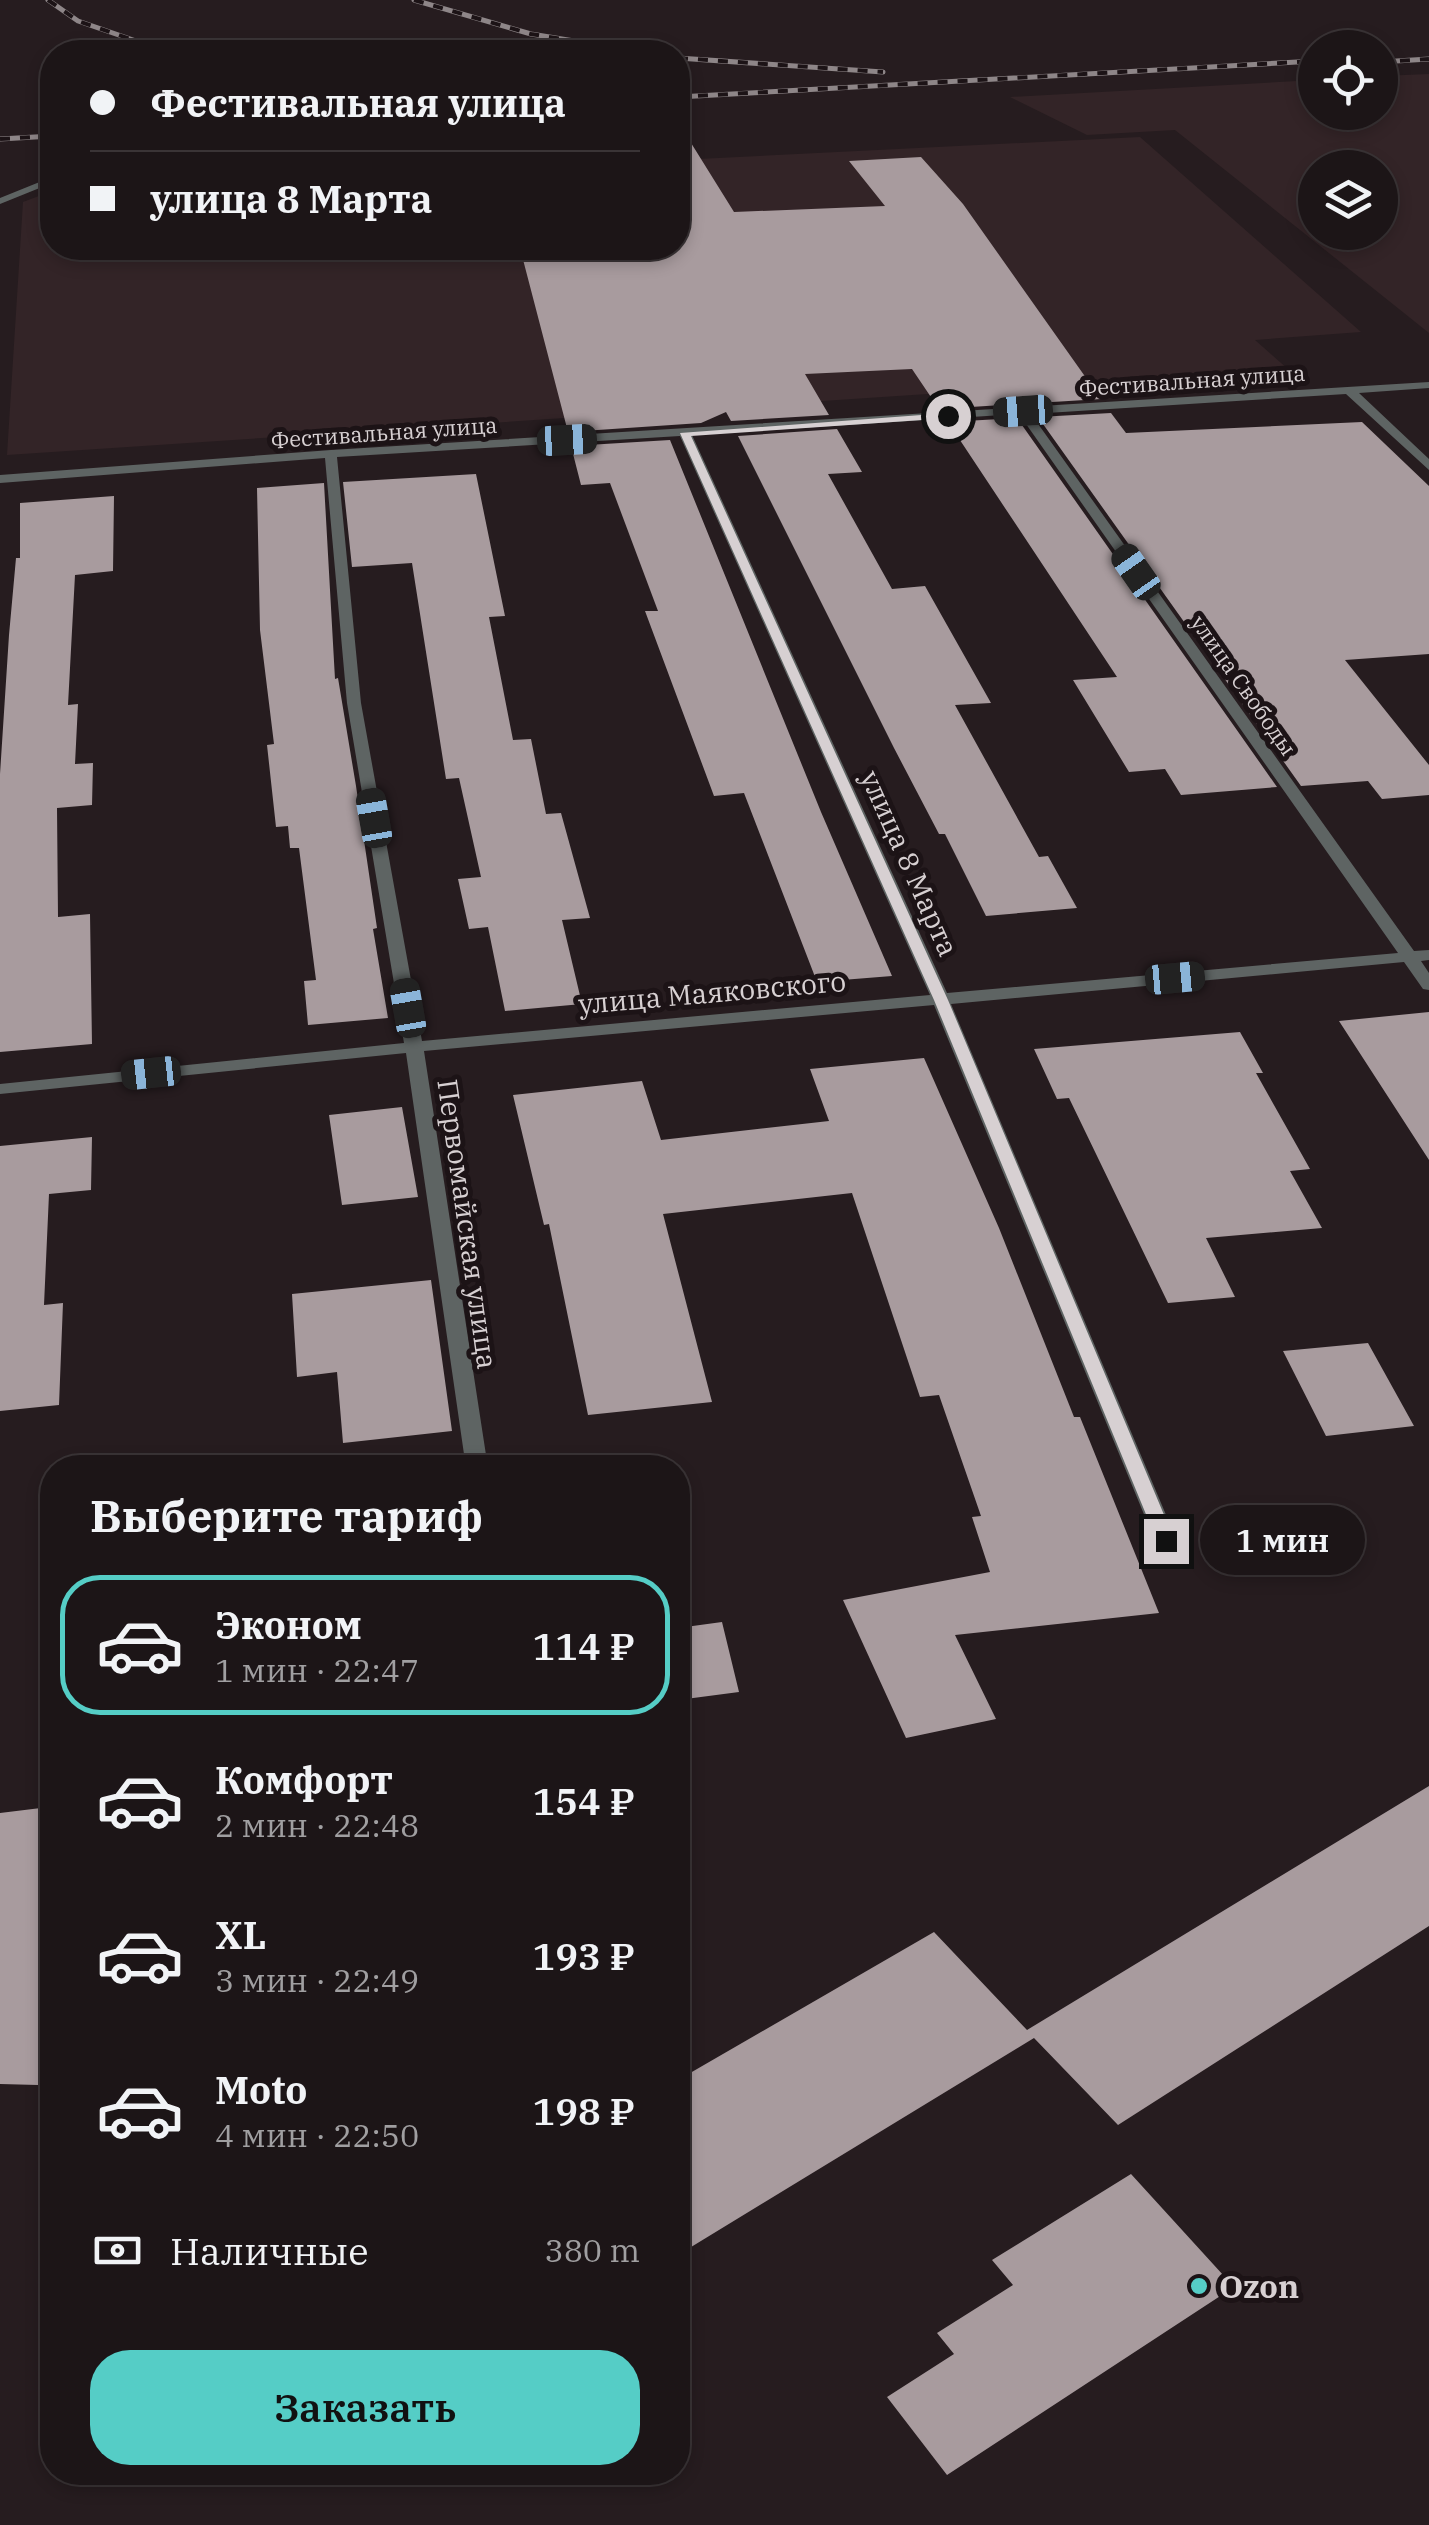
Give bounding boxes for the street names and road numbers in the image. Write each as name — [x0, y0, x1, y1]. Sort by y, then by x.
street label: Фестивальная улица — [1078, 358, 1306, 402]
street label: Фестивальная улица — [270, 410, 498, 454]
street label: улица Свободы — [1185, 609, 1303, 761]
street label: улица 8 Марта — [852, 764, 968, 962]
street label: улица Маяковского — [577, 962, 847, 1022]
street label: Первомайская улица — [429, 1077, 507, 1371]

